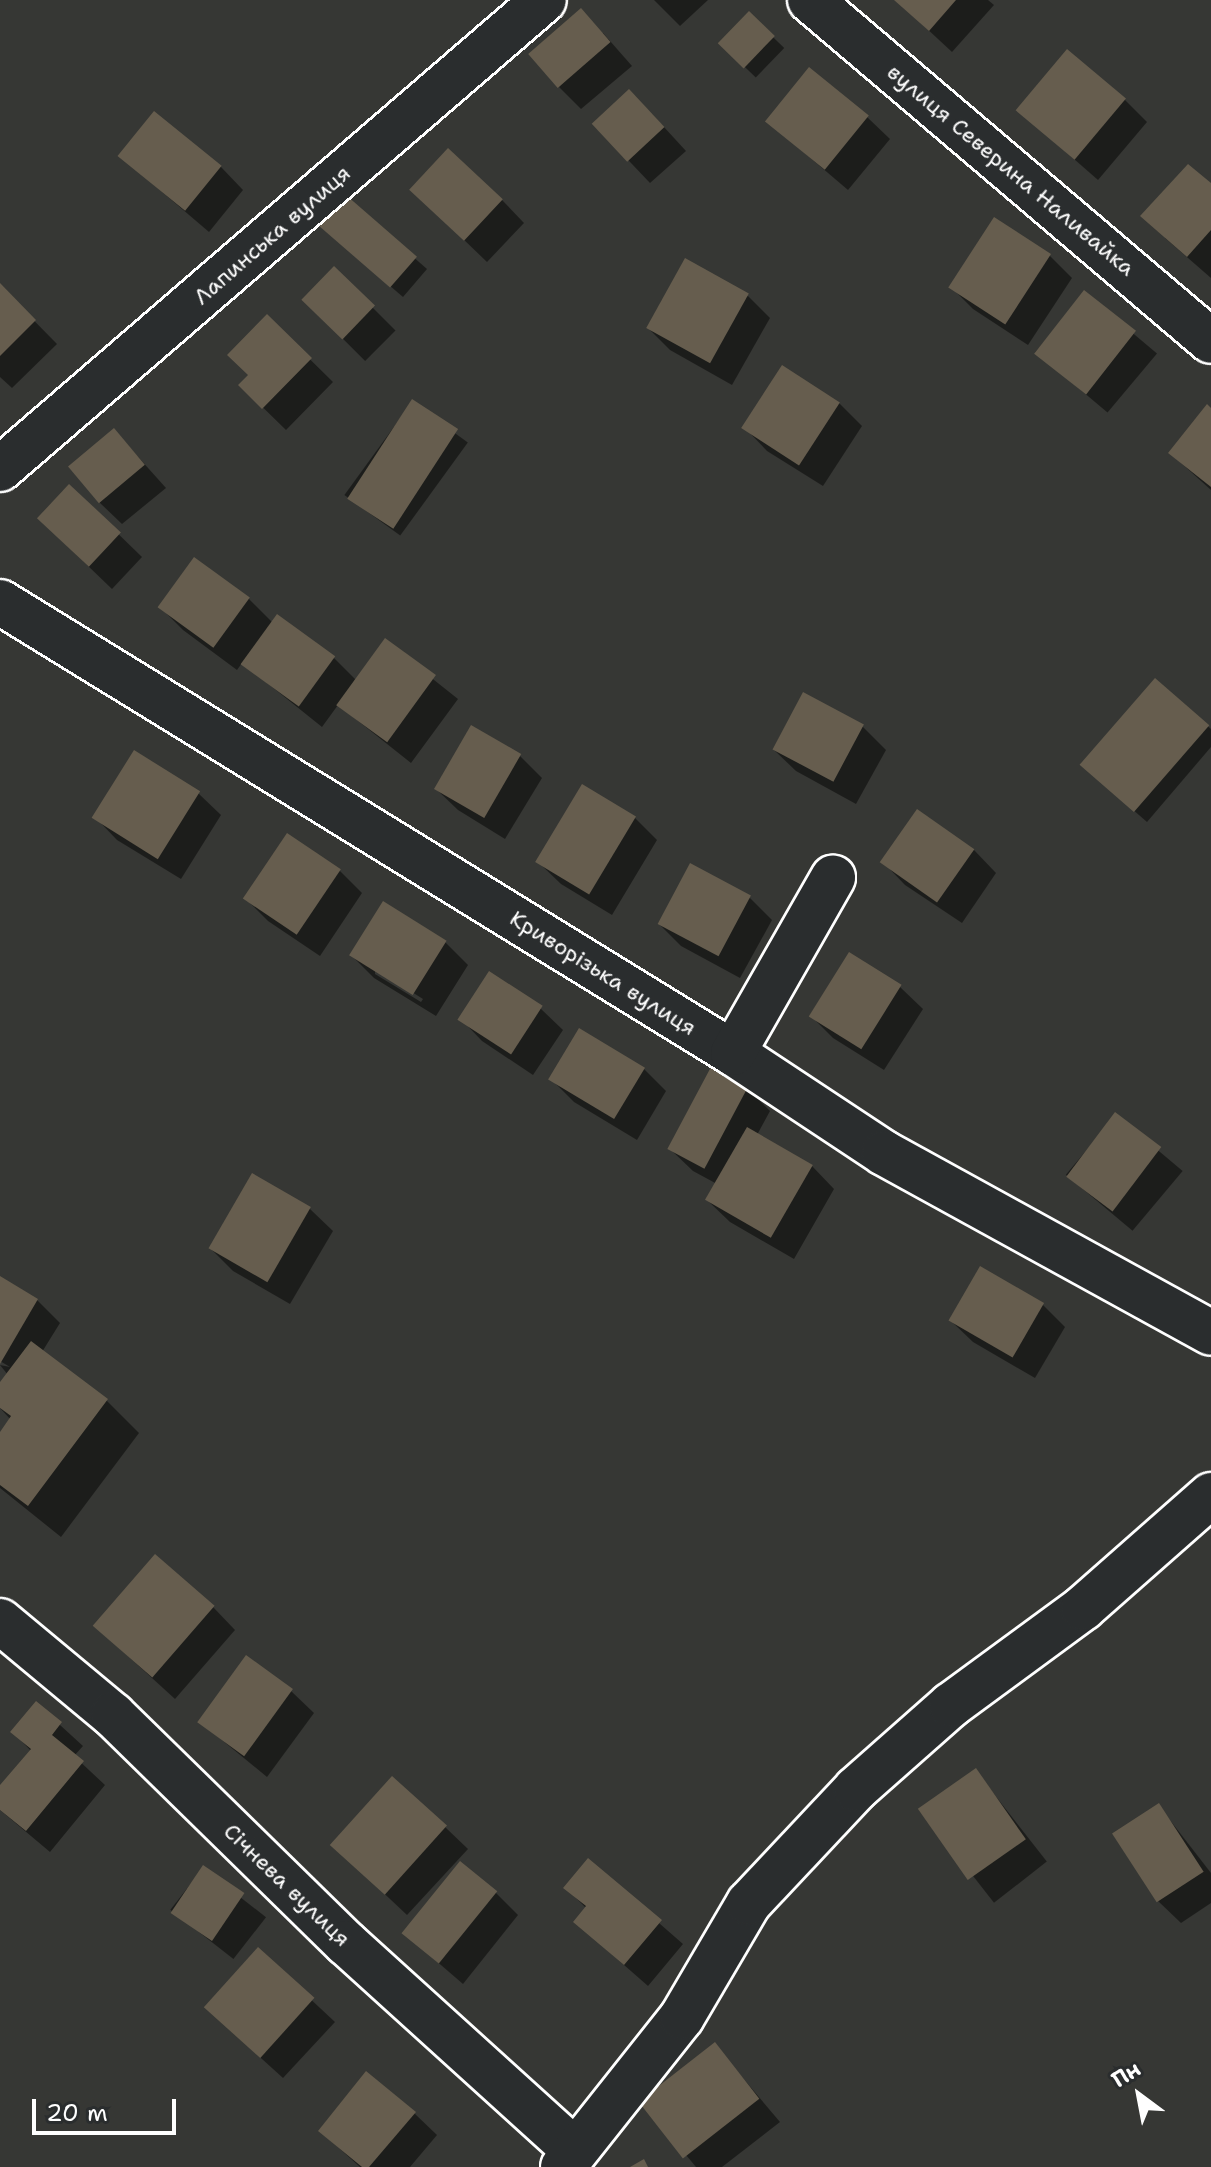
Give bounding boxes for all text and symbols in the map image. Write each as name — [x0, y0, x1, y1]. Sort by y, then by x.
street label: вулиця Северина Наливайка — [882, 59, 1140, 281]
street label: Лапинська вулиця — [188, 160, 356, 310]
street label: Криворізька вулиця — [505, 905, 701, 1041]
street label: Січнева вулиця — [218, 1818, 356, 1952]
text: Пн — [1106, 2054, 1146, 2094]
north arrow — [1099, 2055, 1179, 2135]
scale bar — [36, 2083, 180, 2133]
text: 20 m — [46, 2097, 108, 2129]

